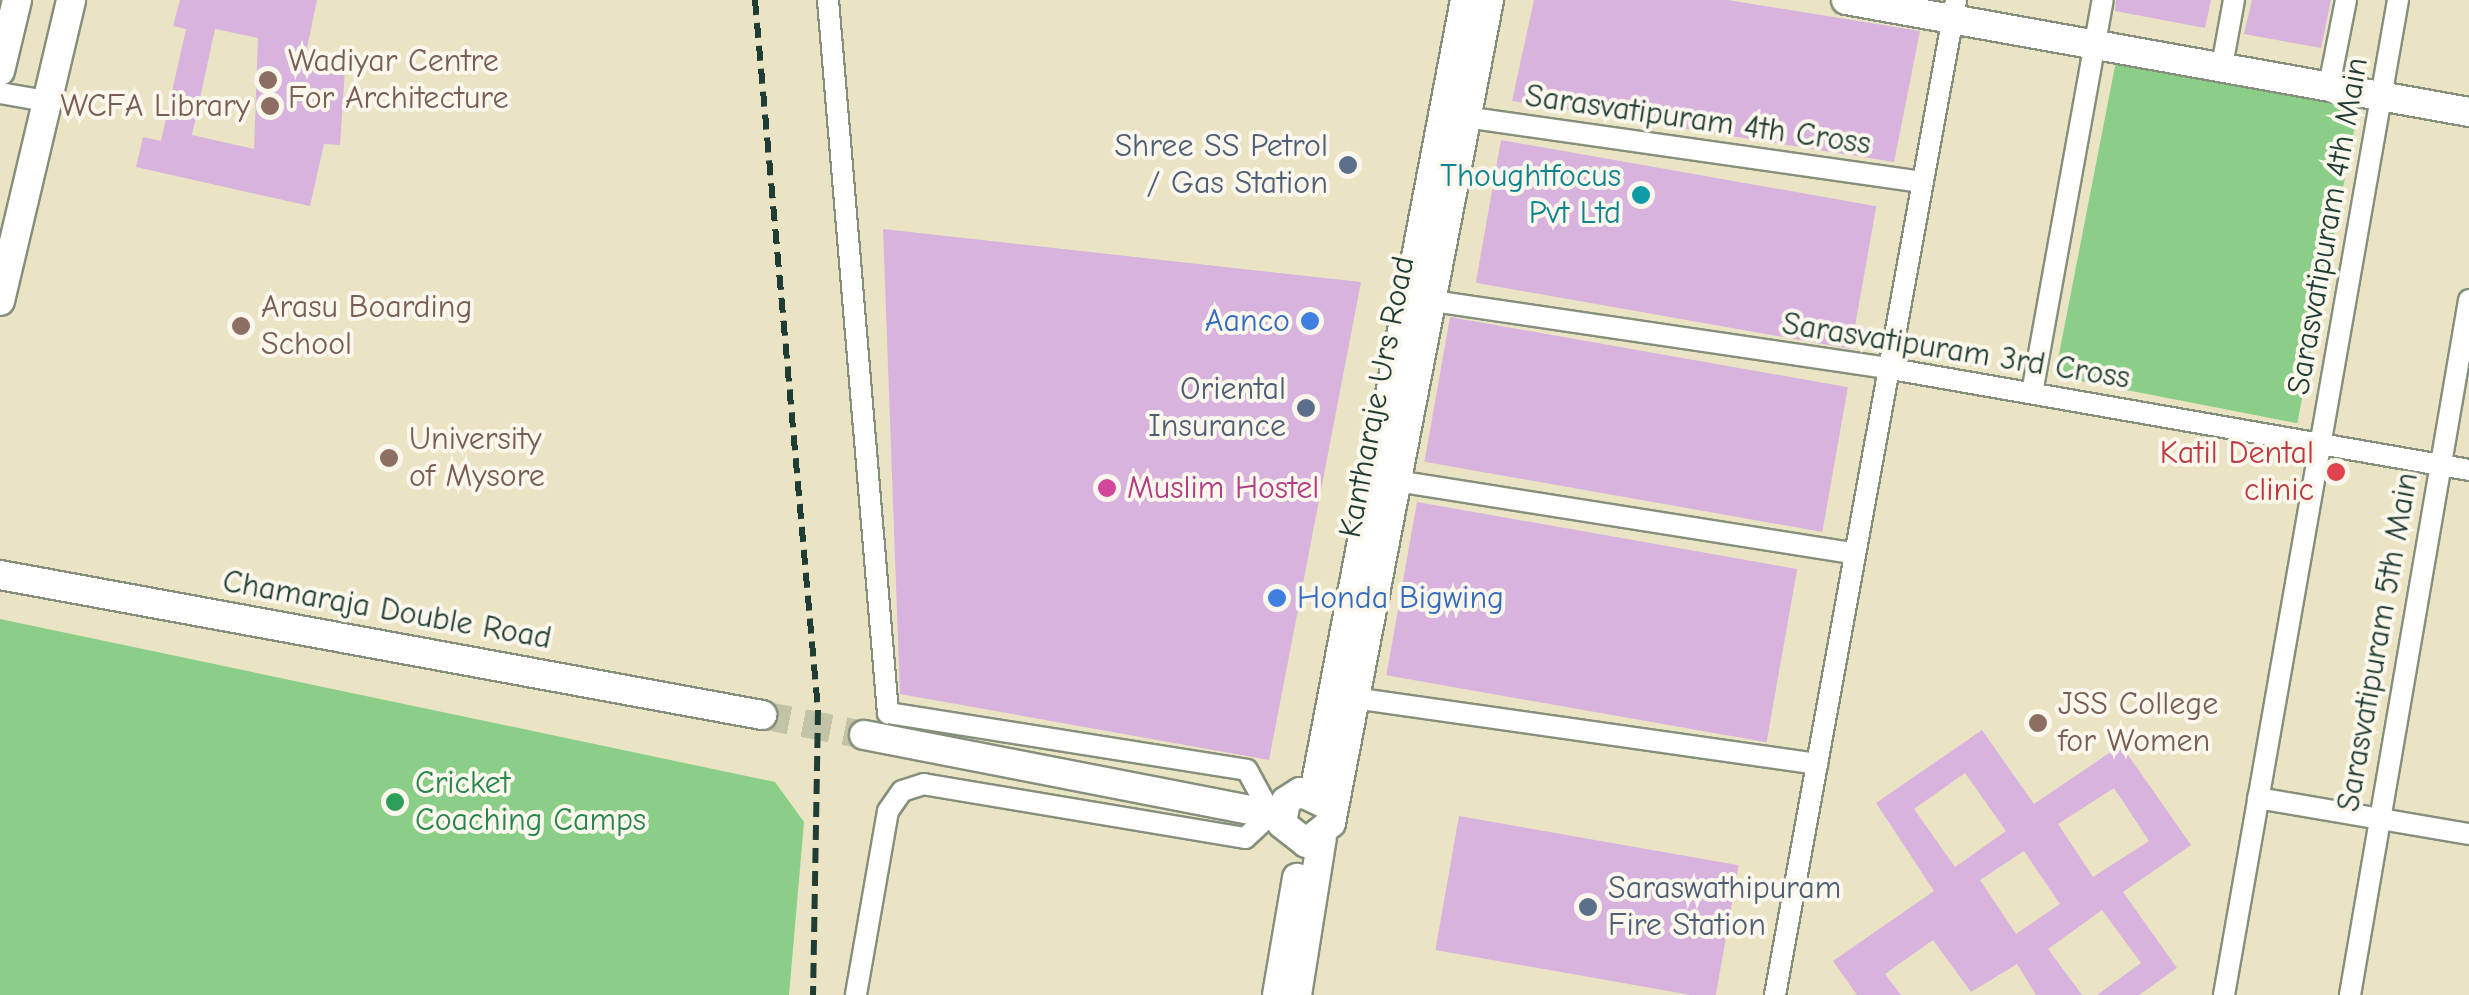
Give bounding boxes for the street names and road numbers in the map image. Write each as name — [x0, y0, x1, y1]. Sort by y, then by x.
street label: Sarasvatipuram 4th Main — [2279, 54, 2377, 398]
street label: Sarasvatipuram 4th Cross — [1523, 77, 1873, 163]
street label: Kantharaje Urs Road — [1331, 253, 1423, 541]
street label: Sarasvatipuram 3rd Cross — [1779, 305, 2133, 397]
street label: Sarasvatipuram 5th Main — [2329, 470, 2427, 814]
street label: Chamaraja Double Road — [220, 562, 554, 658]

